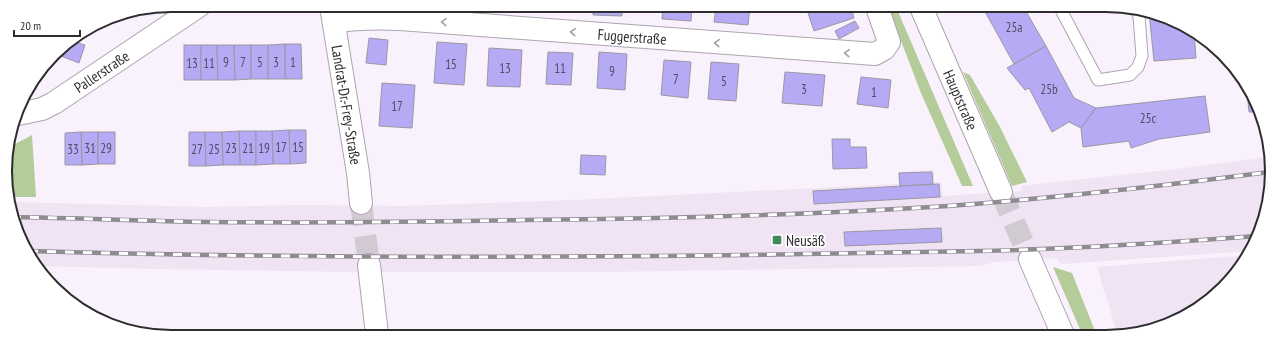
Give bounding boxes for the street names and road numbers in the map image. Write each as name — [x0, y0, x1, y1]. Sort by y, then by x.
street label: Fuggerstraße — [597, 24, 667, 48]
street label: Landrat-Dr.-Frey-Straße — [328, 44, 366, 166]
street label: Pallerstraße — [70, 46, 133, 97]
street label: Hauptstraße — [940, 66, 983, 133]

